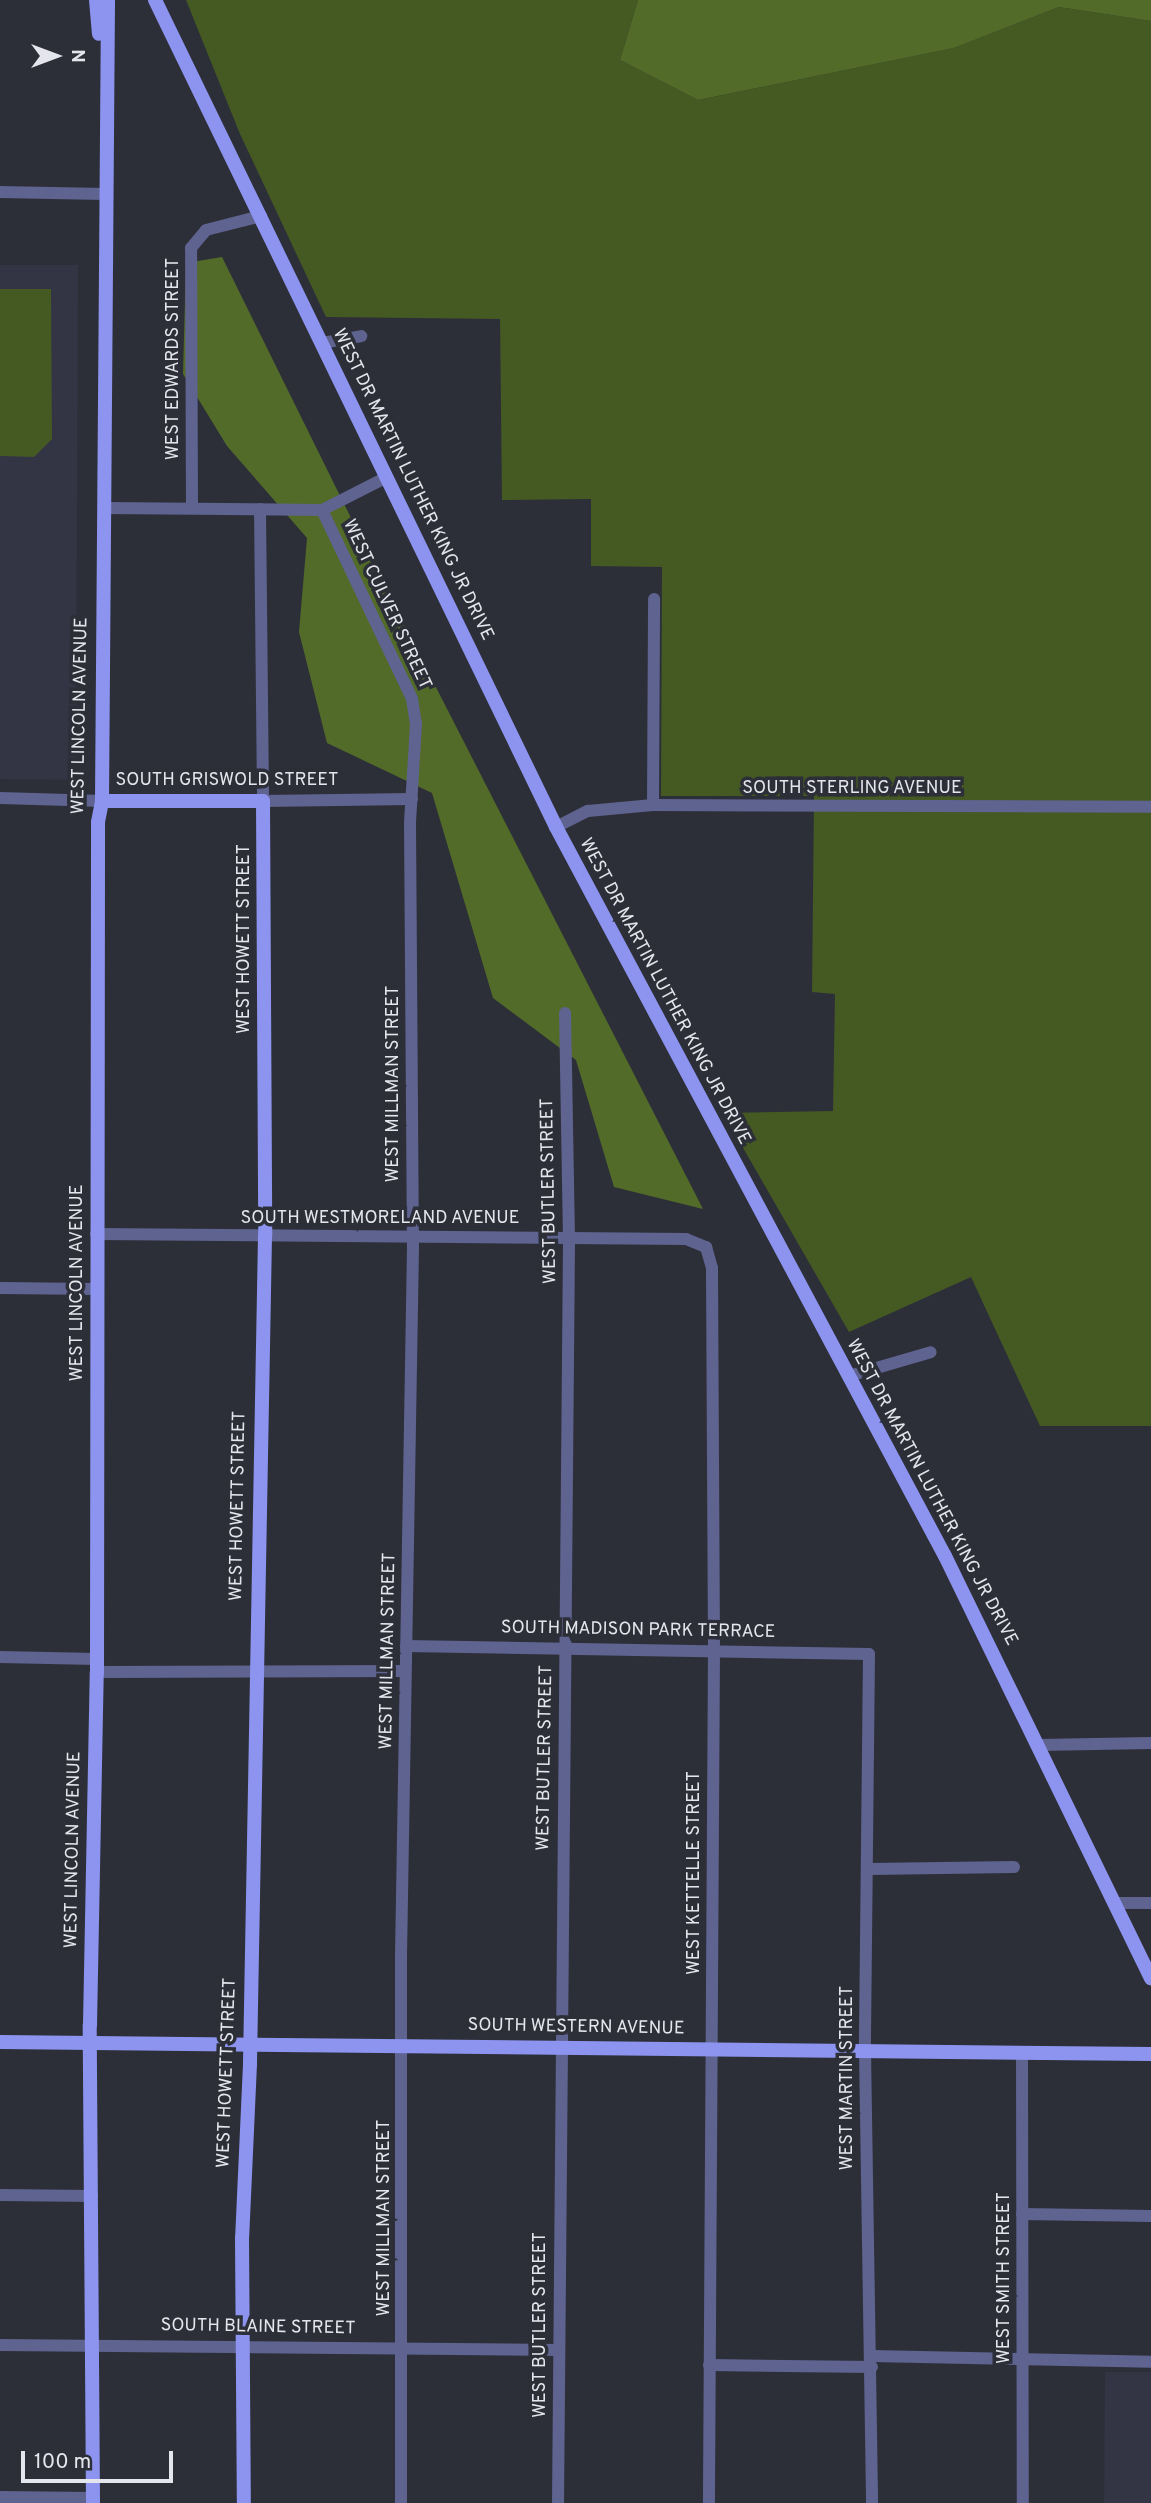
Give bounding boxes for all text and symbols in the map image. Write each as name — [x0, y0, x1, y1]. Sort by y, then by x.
north arrow — [21, 21, 91, 91]
text: N — [65, 49, 89, 63]
street label: WEST EDWARDS STREET — [163, 257, 185, 461]
street label: WEST DR MARTIN LUTHER KING JR DRIVE — [327, 325, 497, 645]
street label: WEST CULVER STREET — [337, 516, 435, 694]
street label: WEST LINCOLN AVENUE — [68, 617, 94, 815]
street label: SOUTH GRISWOLD STREET — [116, 770, 338, 792]
street label: SOUTH STERLING AVENUE — [742, 778, 962, 800]
street label: WEST DR MARTIN LUTHER KING JR DRIVE — [574, 835, 754, 1149]
street label: WEST HOWETT STREET — [234, 843, 256, 1035]
street label: WEST MILLMAN STREET — [383, 985, 405, 1183]
street label: WEST BUTLER STREET — [538, 1097, 562, 1285]
street label: WEST LINCOLN AVENUE — [67, 1184, 89, 1382]
street label: SOUTH WESTMORELAND AVENUE — [240, 1208, 520, 1230]
street label: WEST DR MARTIN LUTHER KING JR DRIVE — [841, 1336, 1021, 1650]
street label: WEST HOWETT STREET — [227, 1410, 251, 1602]
street label: WEST MILLMAN STREET — [376, 1552, 402, 1750]
street label: SOUTH MADISON PARK TERRACE — [500, 1618, 776, 1644]
street label: WEST BUTLER STREET — [534, 1664, 558, 1852]
street label: WEST LINCOLN AVENUE — [61, 1751, 87, 1949]
street label: WEST KETTELLE STREET — [684, 1771, 706, 1975]
street label: WEST HOWETT STREET — [214, 1977, 242, 2169]
street label: WEST MARTIN STREET — [837, 1985, 859, 2171]
street label: SOUTH WESTERN AVENUE — [467, 2015, 685, 2041]
street label: WEST MILLMAN STREET — [374, 2119, 396, 2317]
street label: WEST SMITH STREET — [994, 2192, 1016, 2364]
street label: WEST BUTLER STREET — [530, 2232, 552, 2418]
street label: SOUTH BLAINE STREET — [160, 2315, 356, 2341]
scale bar — [24, 2436, 177, 2480]
text: 100 m — [34, 2449, 91, 2476]

